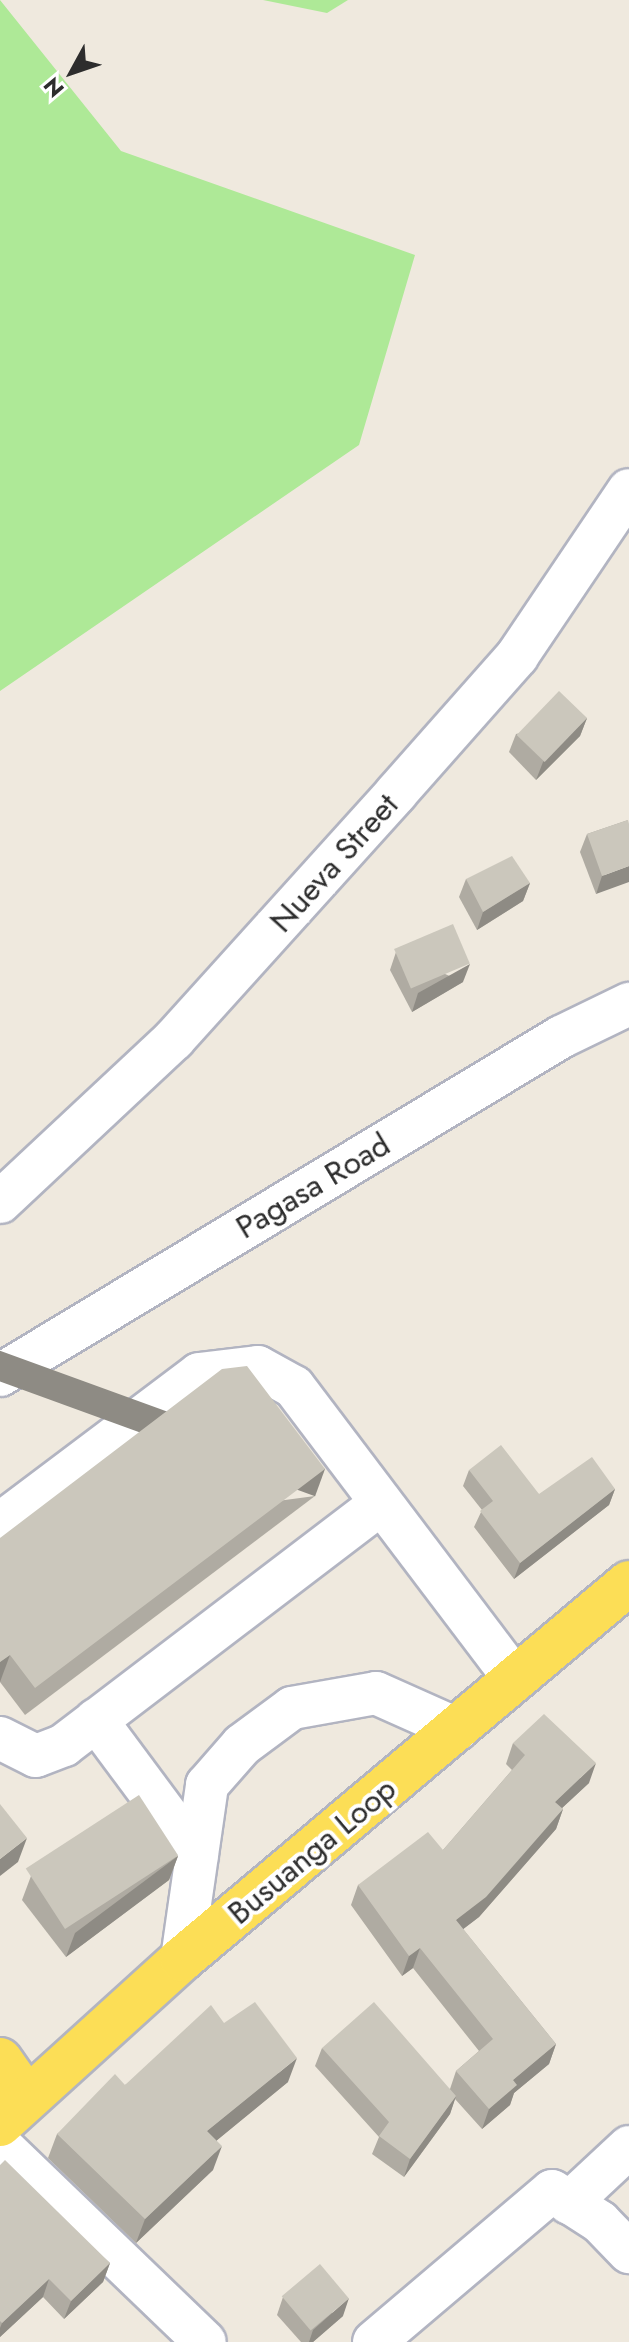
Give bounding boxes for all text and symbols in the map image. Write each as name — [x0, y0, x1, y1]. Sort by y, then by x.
north arrow — [32, 32, 112, 112]
text: N — [36, 70, 71, 104]
street label: Nueva Street — [262, 786, 406, 940]
street label: Pagasa Road — [229, 1125, 397, 1247]
street label: Busuanga Loop — [220, 1770, 404, 1932]

